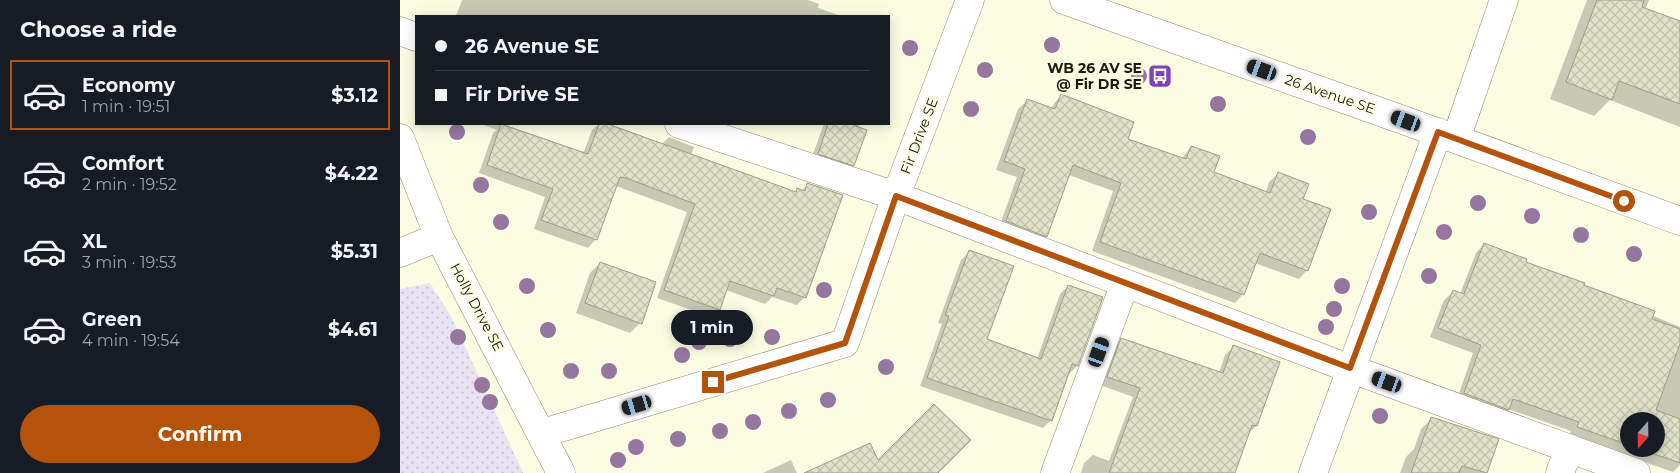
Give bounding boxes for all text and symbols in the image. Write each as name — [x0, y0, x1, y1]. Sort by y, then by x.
text: Choose a ride — [20, 16, 177, 43]
text: 26 Avenue SE — [465, 35, 599, 58]
car — [1245, 58, 1278, 82]
place label: WB 26 AV SE @ Fir DR SE — [1047, 59, 1142, 93]
bus stop icon: WB 26 AV SE @ Fir DR SE — [1147, 63, 1173, 89]
street label: 26 Avenue SE — [1282, 70, 1378, 118]
icon: car — [22, 73, 67, 118]
text: Economy — [82, 74, 175, 97]
text: Fir Drive SE — [465, 83, 579, 106]
text: $3.12 — [331, 84, 378, 107]
street label: Fir Drive SE — [896, 95, 942, 177]
text: 1 min · 19:51 — [82, 97, 170, 116]
car — [1389, 109, 1422, 133]
icon: car — [22, 151, 67, 196]
text: Comfort — [82, 152, 164, 175]
text: $4.22 — [325, 162, 378, 185]
text: 2 min · 19:52 — [82, 175, 177, 194]
route start — [1613, 190, 1635, 212]
icon: car — [22, 229, 67, 274]
text: XL — [82, 230, 107, 253]
text: $5.31 — [331, 240, 378, 263]
text: 3 min · 19:53 — [82, 253, 177, 272]
street label: Holly Drive SE — [446, 260, 508, 354]
icon: car — [22, 307, 67, 352]
text: Green — [82, 308, 142, 331]
callout: 1 min — [672, 310, 754, 344]
text: $4.61 — [328, 318, 378, 341]
text: 1 min — [690, 318, 734, 337]
text: 4 min · 19:54 — [82, 331, 180, 350]
car — [1086, 335, 1111, 369]
car — [1370, 370, 1403, 394]
route end — [702, 371, 724, 393]
car — [620, 393, 653, 417]
button: Confirm — [20, 405, 380, 463]
north arrow — [1620, 412, 1665, 458]
map controls — [1620, 412, 1665, 457]

